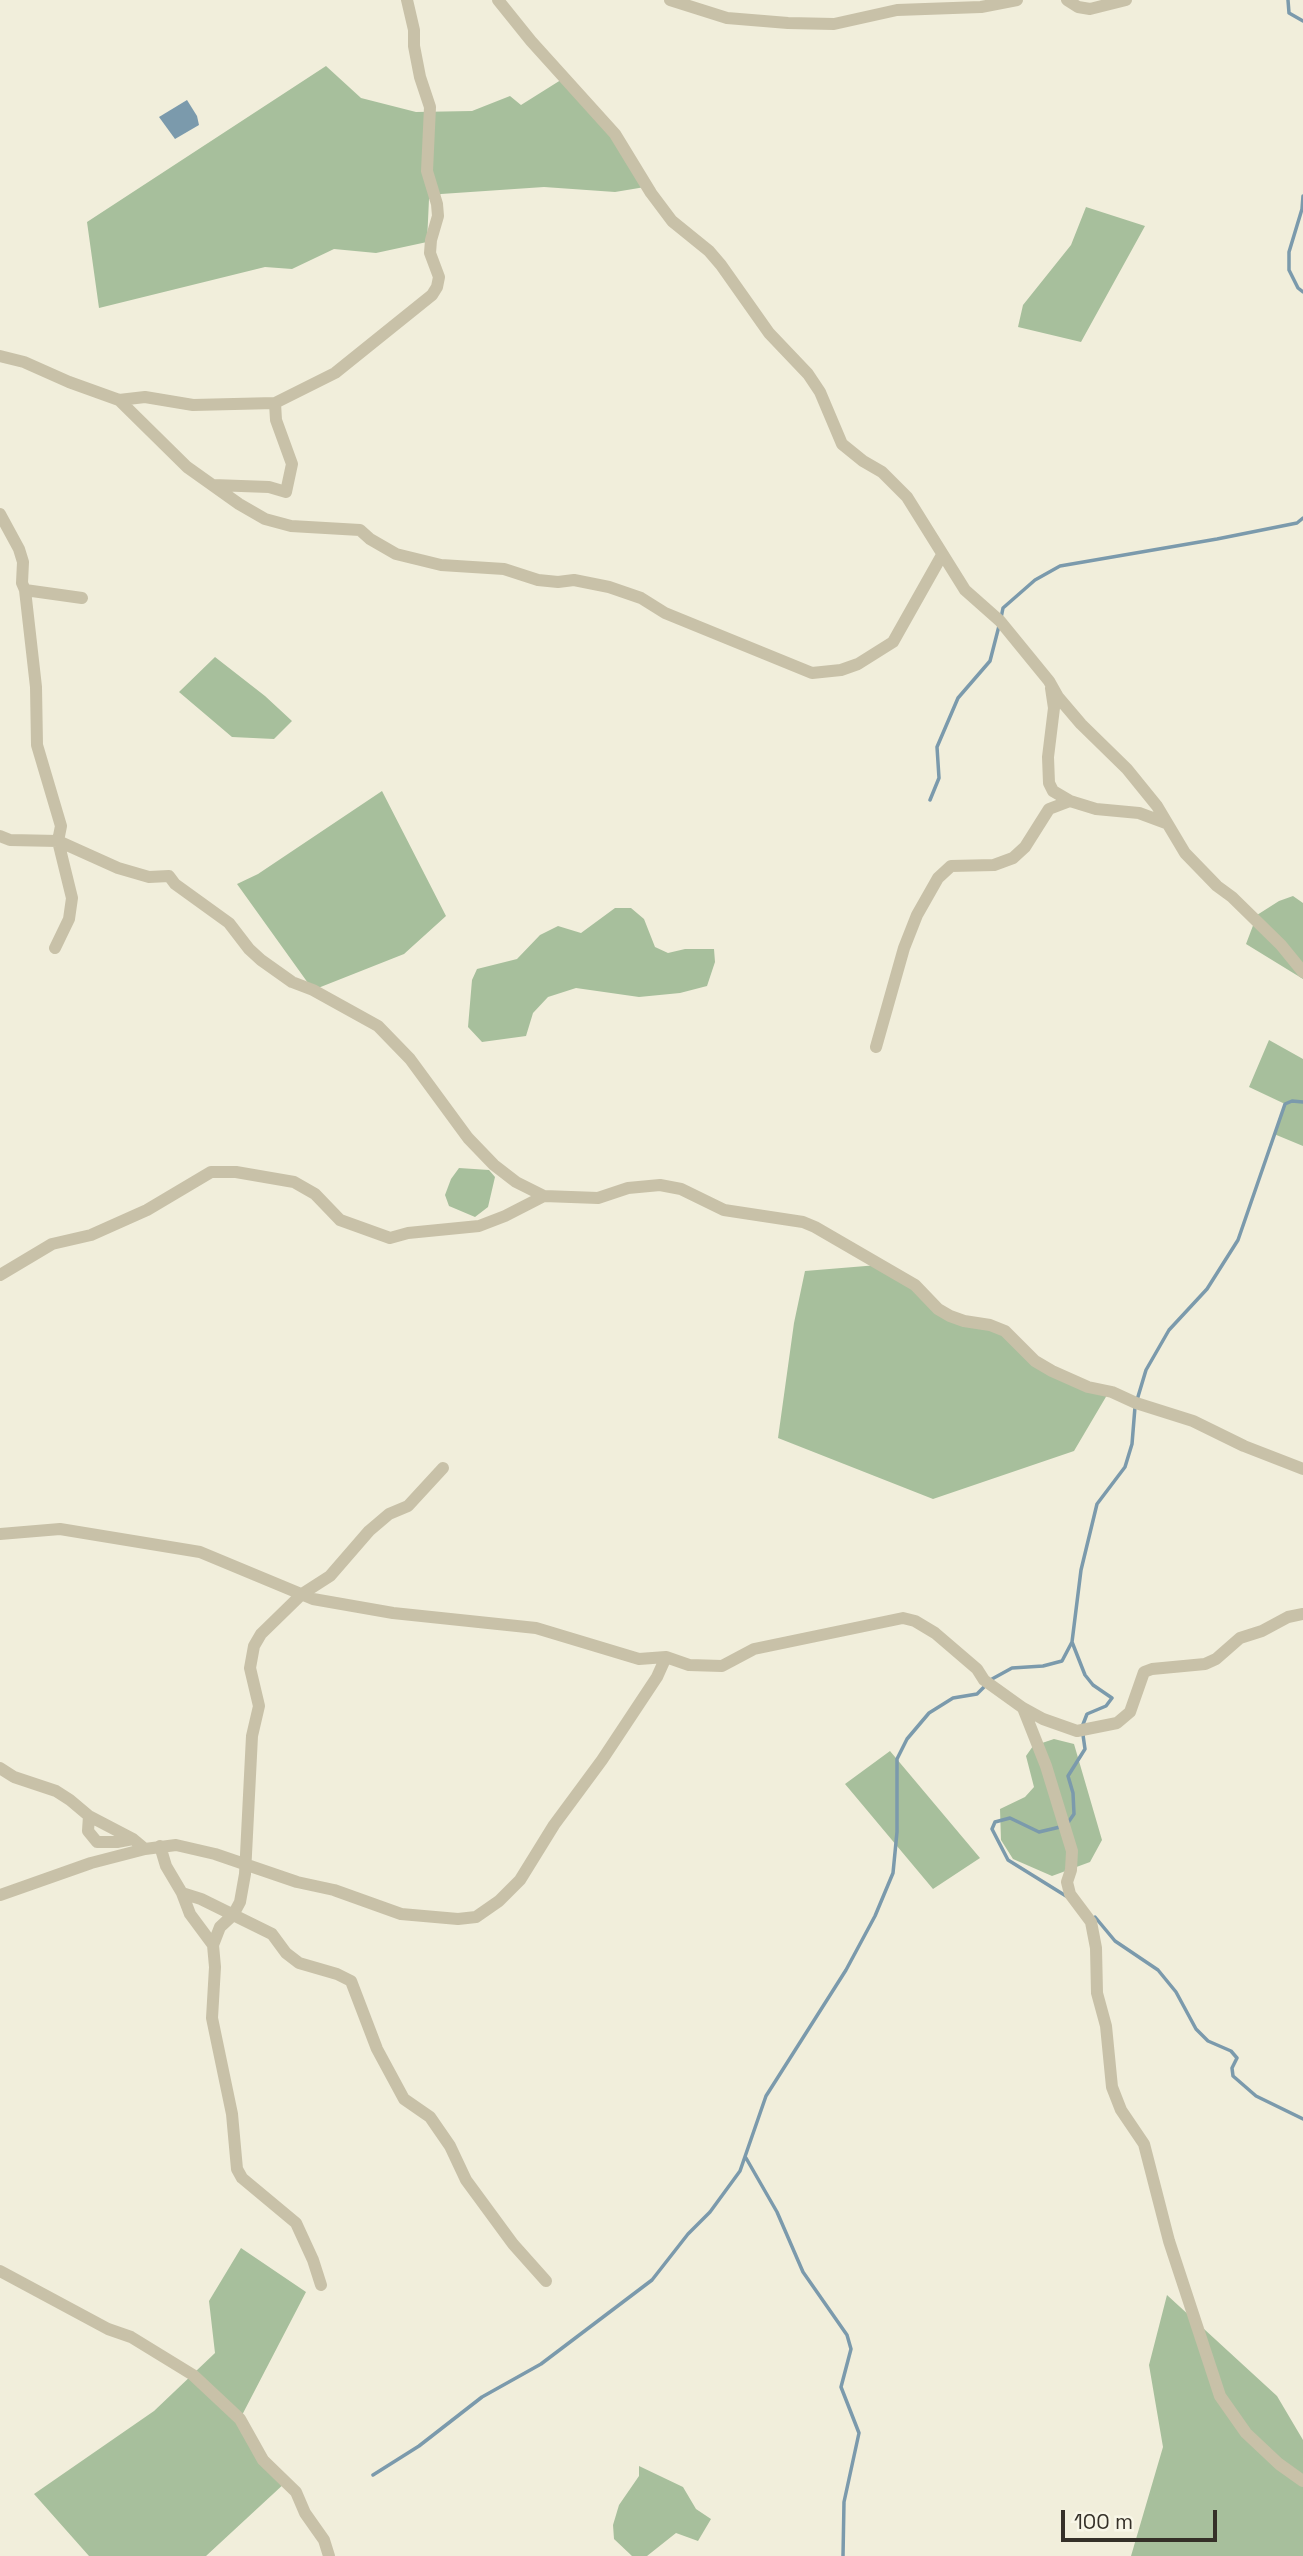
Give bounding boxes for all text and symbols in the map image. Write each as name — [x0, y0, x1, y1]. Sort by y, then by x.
scale bar — [1065, 2496, 1221, 2540]
text: 100 m — [1074, 2508, 1133, 2535]

